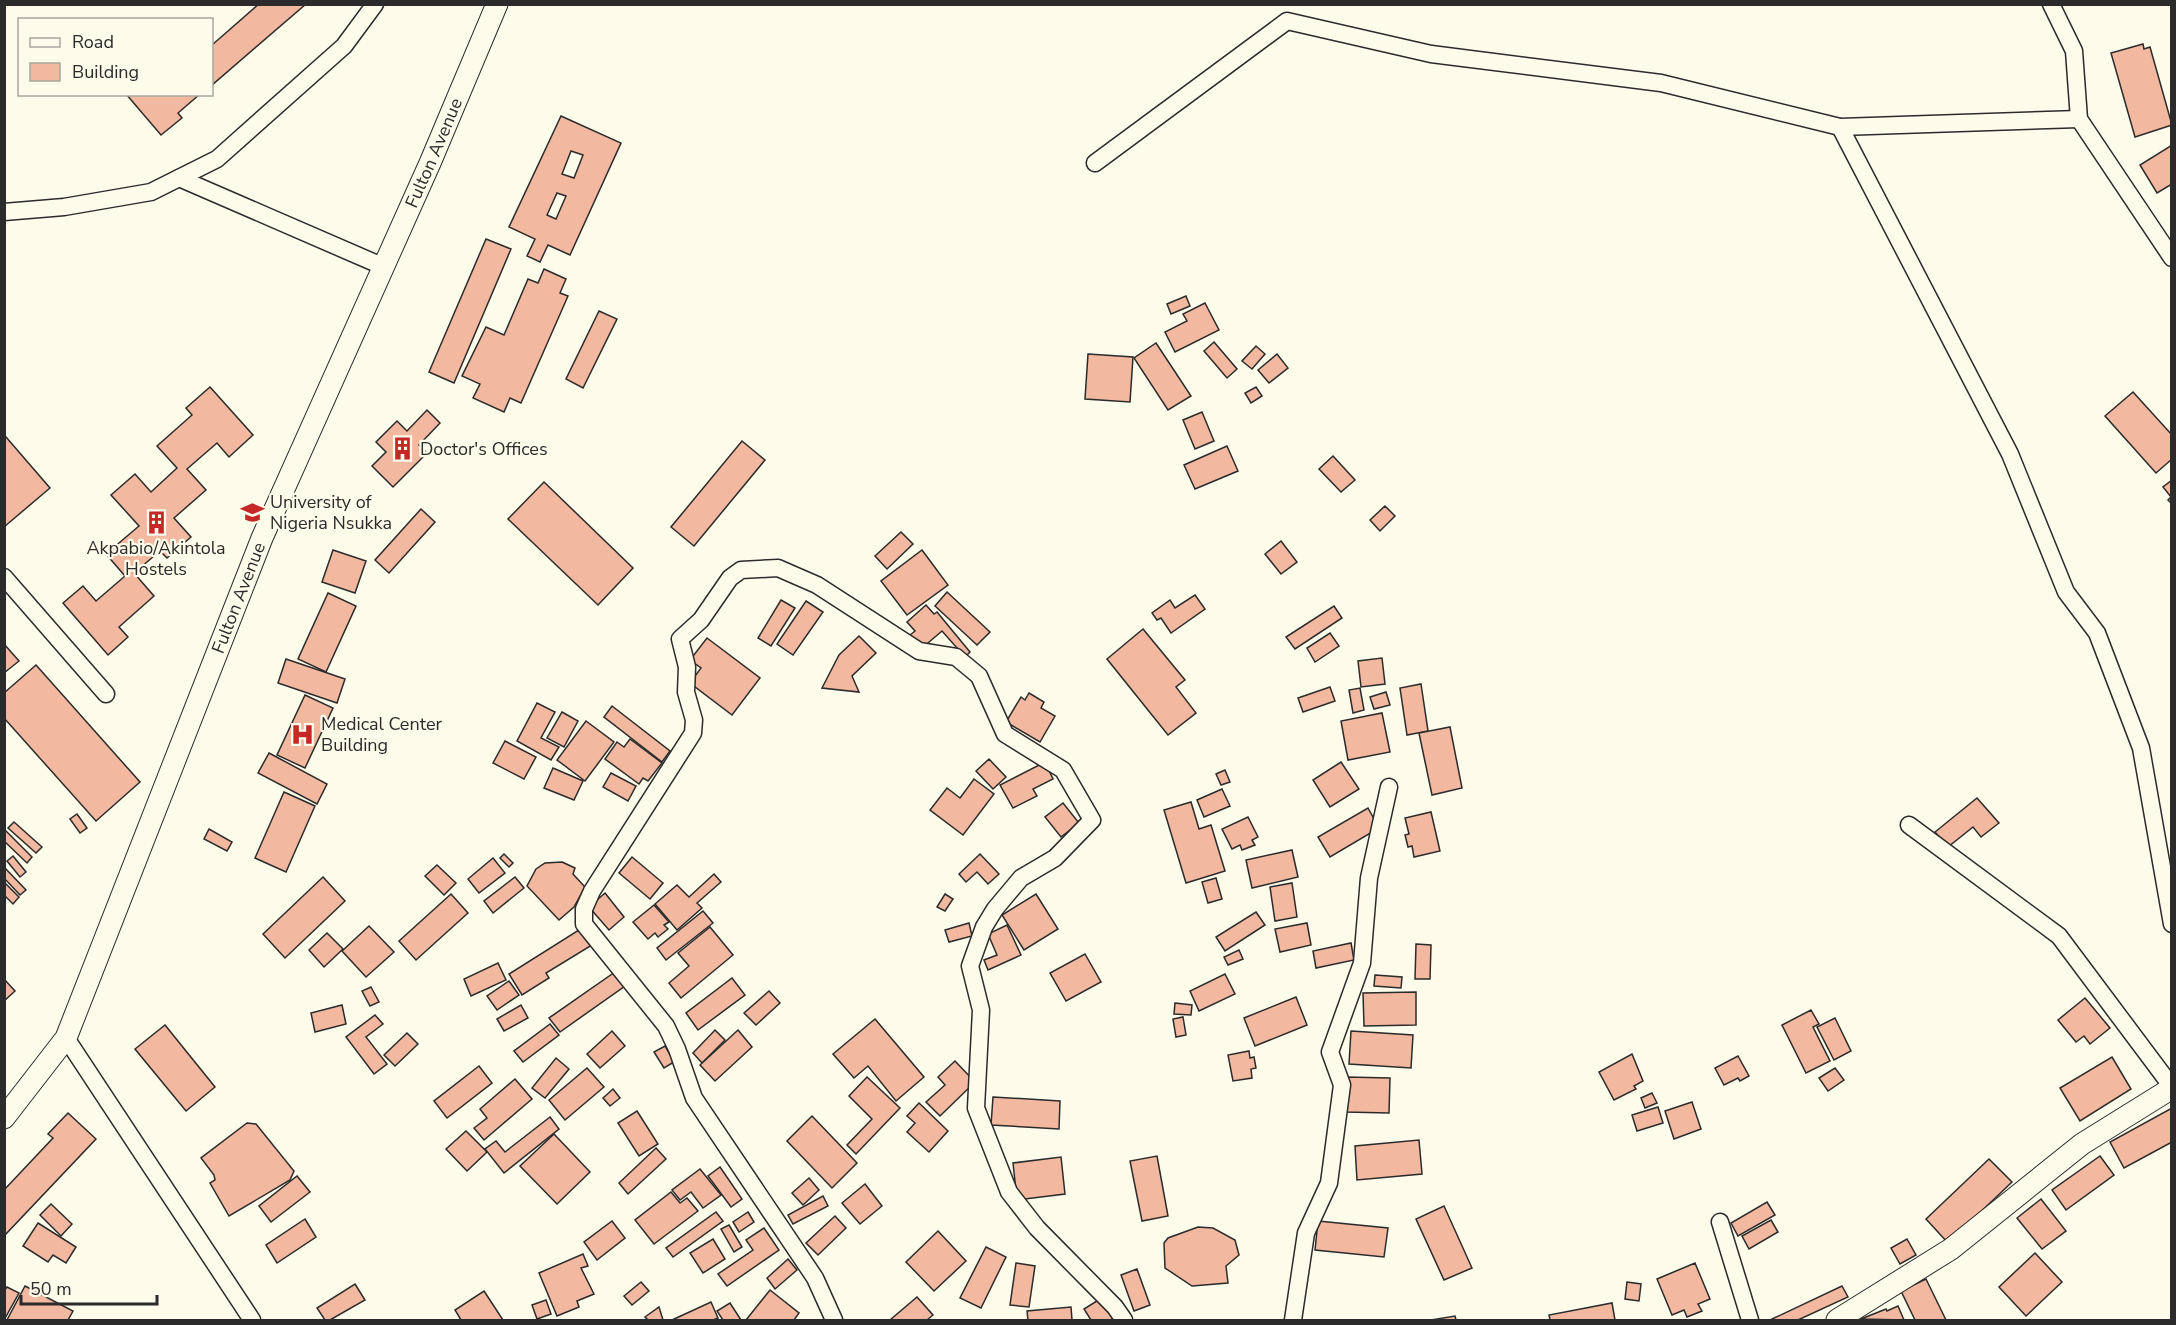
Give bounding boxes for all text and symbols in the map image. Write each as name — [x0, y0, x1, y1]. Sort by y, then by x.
legend — [18, 18, 213, 96]
text: Road — [72, 30, 114, 54]
text: Building — [72, 60, 139, 84]
street label: Fulton Avenue — [399, 94, 468, 212]
building icon: Doctor's Offices — [389, 436, 415, 462]
place label: Doctor's Offices — [420, 437, 548, 461]
place label: University of Nigeria Nsukka — [270, 490, 392, 535]
school or university icon: University of Nigeria Nsukka — [239, 499, 265, 525]
building icon: Akpabio/Akintola Hostels — [143, 509, 169, 535]
place label: Akpabio/Akintola Hostels — [86, 536, 226, 581]
street label: Fulton Avenue — [206, 539, 271, 657]
place label: Medical Center Building — [321, 712, 442, 757]
hospital icon: Medical Center Building — [290, 721, 316, 747]
scale bar — [21, 1268, 158, 1306]
text: 50 m — [30, 1277, 72, 1301]

